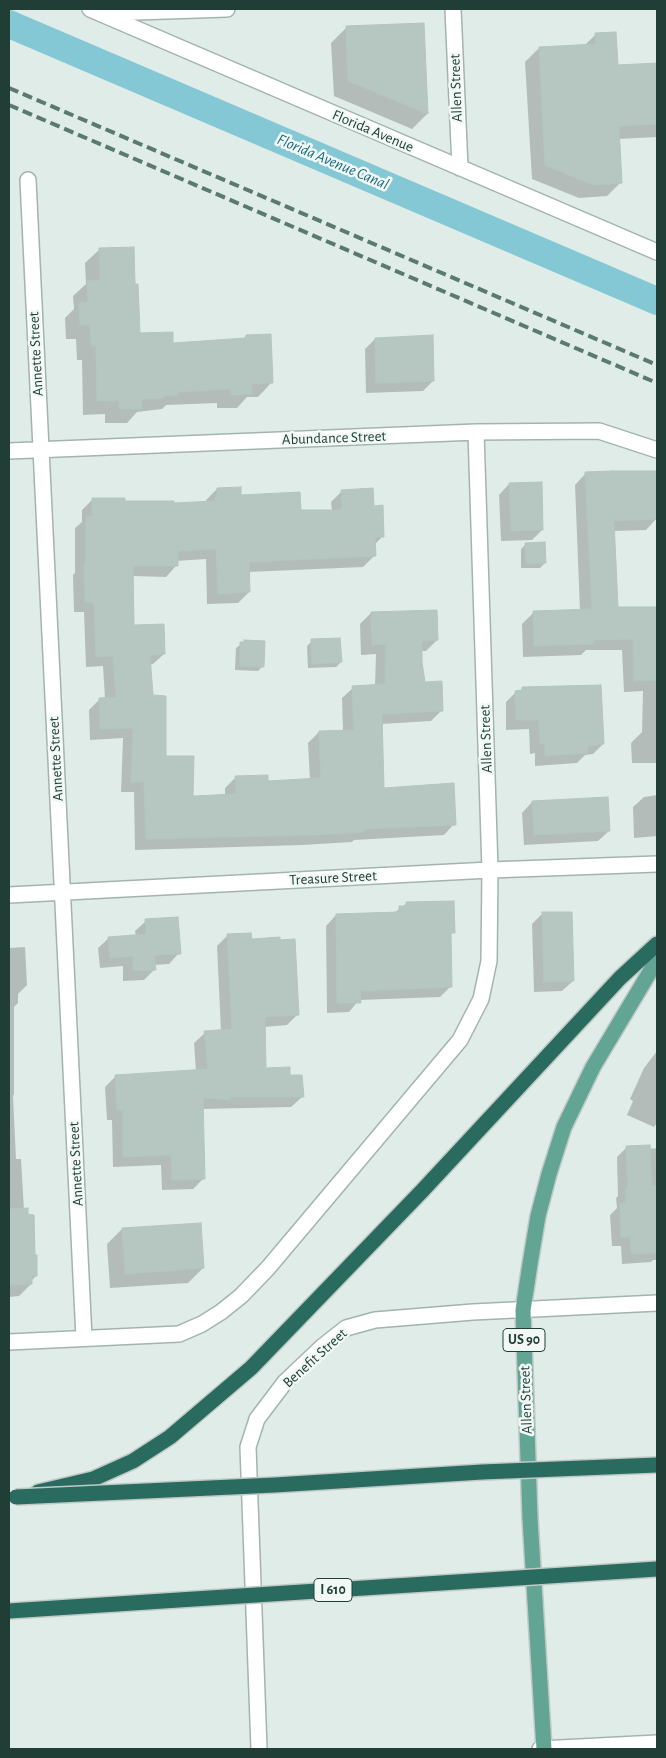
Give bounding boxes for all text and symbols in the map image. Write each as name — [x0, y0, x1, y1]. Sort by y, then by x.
street label: Allen Street — [446, 53, 466, 123]
street label: Florida Avenue — [330, 106, 416, 156]
water label: Florida Avenue Canal — [274, 130, 392, 194]
street label: Annette Street — [25, 311, 47, 397]
street label: Abundance Street — [282, 427, 386, 449]
street label: Allen Street — [476, 704, 496, 774]
street label: Annette Street — [45, 716, 67, 802]
street label: Treasure Street — [289, 867, 377, 889]
street label: Annette Street — [65, 1121, 87, 1207]
street label: Benefit Street — [279, 1324, 351, 1392]
road number: US 90 — [503, 1328, 545, 1352]
street label: Allen Street — [516, 1365, 536, 1435]
road number: I 610 — [314, 1578, 352, 1602]

